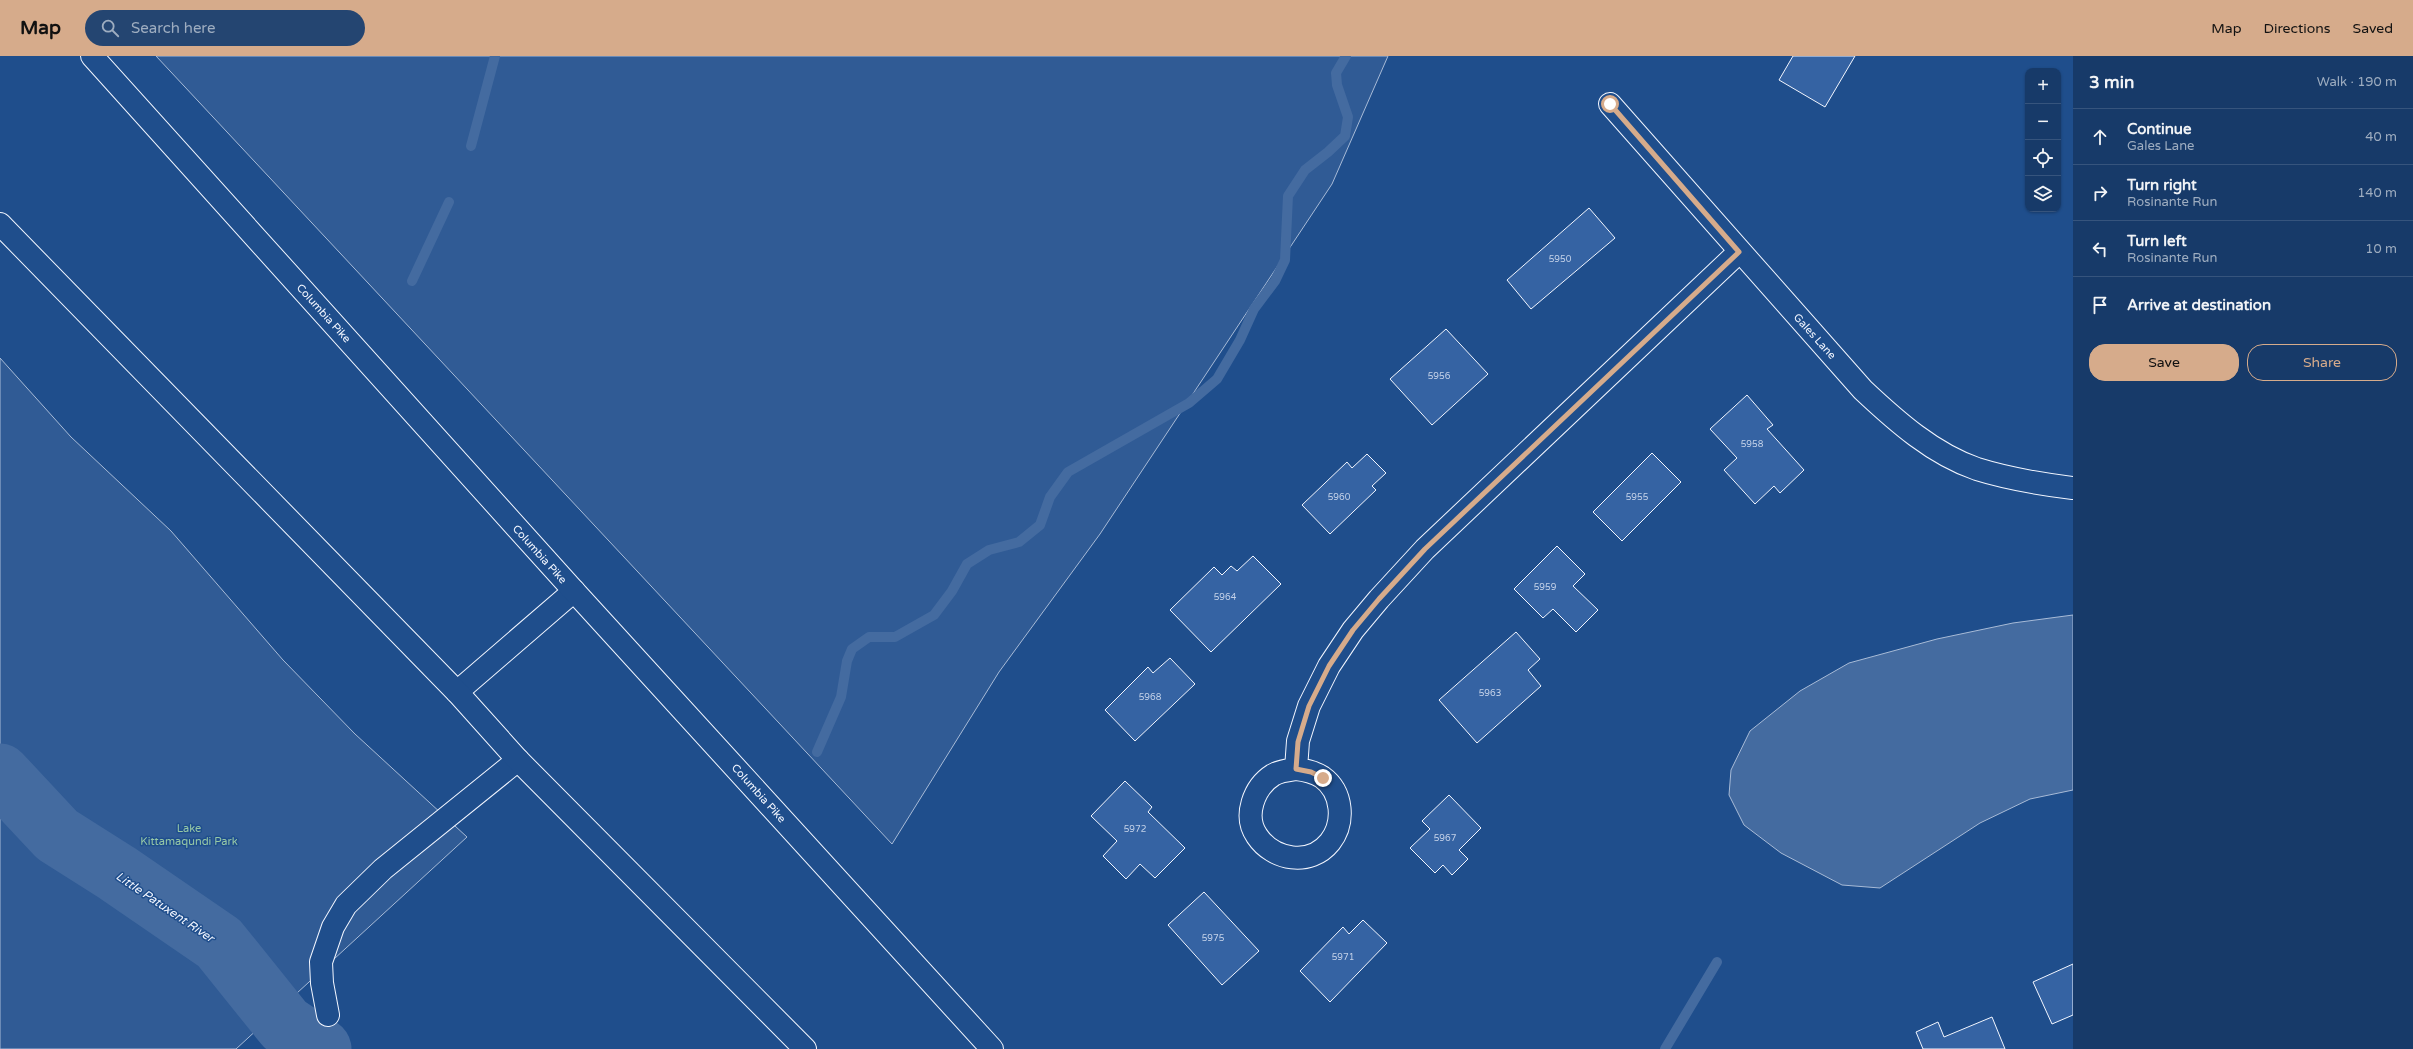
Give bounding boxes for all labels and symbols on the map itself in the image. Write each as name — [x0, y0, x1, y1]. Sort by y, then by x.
route start — [1601, 95, 1619, 113]
house number: 5950 — [1549, 254, 1572, 265]
street label: Columbia Pike — [294, 281, 353, 345]
street label: Gales Lane — [1791, 311, 1839, 362]
house number: 5956 — [1428, 371, 1451, 382]
house number: 5958 — [1741, 439, 1764, 450]
house number: 5960 — [1328, 492, 1351, 503]
house number: 5955 — [1626, 492, 1649, 503]
street label: Columbia Pike — [510, 522, 569, 586]
house number: 5959 — [1534, 582, 1557, 593]
house number: 5964 — [1214, 592, 1237, 603]
house number: 5963 — [1479, 688, 1501, 699]
house number: 5968 — [1139, 692, 1162, 703]
street label: Columbia Pike — [729, 761, 788, 825]
route end — [1314, 769, 1332, 787]
park label: Lake Kittamaqundi Park — [140, 822, 238, 848]
house number: 5972 — [1124, 824, 1146, 835]
house number: 5967 — [1434, 833, 1457, 844]
water label: Little Patuxent River — [113, 869, 218, 946]
house number: 5975 — [1202, 933, 1225, 944]
house number: 5971 — [1332, 952, 1354, 963]

